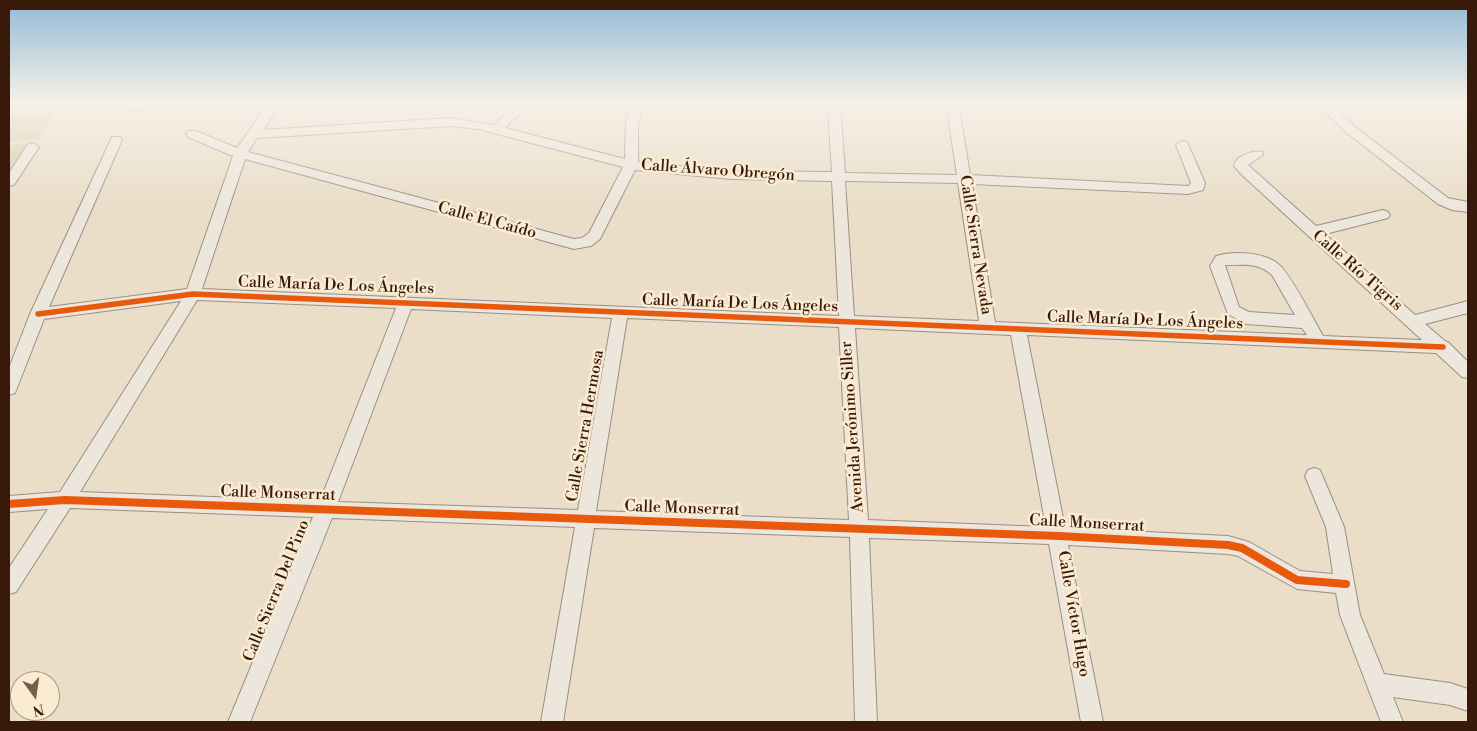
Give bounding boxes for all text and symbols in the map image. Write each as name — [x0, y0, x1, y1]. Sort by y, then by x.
street label: Calle Álvaro Obregón — [640, 156, 796, 186]
street label: Calle Sierra Nevada — [955, 174, 995, 316]
street label: Calle El Caído — [436, 199, 538, 243]
street label: Calle Río Tigris — [1308, 227, 1406, 315]
street label: Calle María De Los Ángeles — [238, 273, 434, 299]
street label: Calle María De Los Ángeles — [642, 291, 838, 317]
street label: Calle María De Los Ángeles — [1047, 308, 1243, 334]
street label: Avenida Jerónimo Siller — [837, 341, 869, 513]
street label: Calle Sierra Hermosa — [563, 348, 609, 504]
street label: Calle Monserrat — [220, 482, 336, 506]
street label: Calle Monserrat — [624, 497, 740, 521]
street label: Calle Monserrat — [1029, 511, 1145, 537]
street label: Calle Sierra Del Pino — [240, 517, 314, 665]
street label: Calle Víctor Hugo — [1052, 549, 1094, 679]
north arrow — [10, 671, 60, 721]
text: N — [31, 700, 46, 720]

